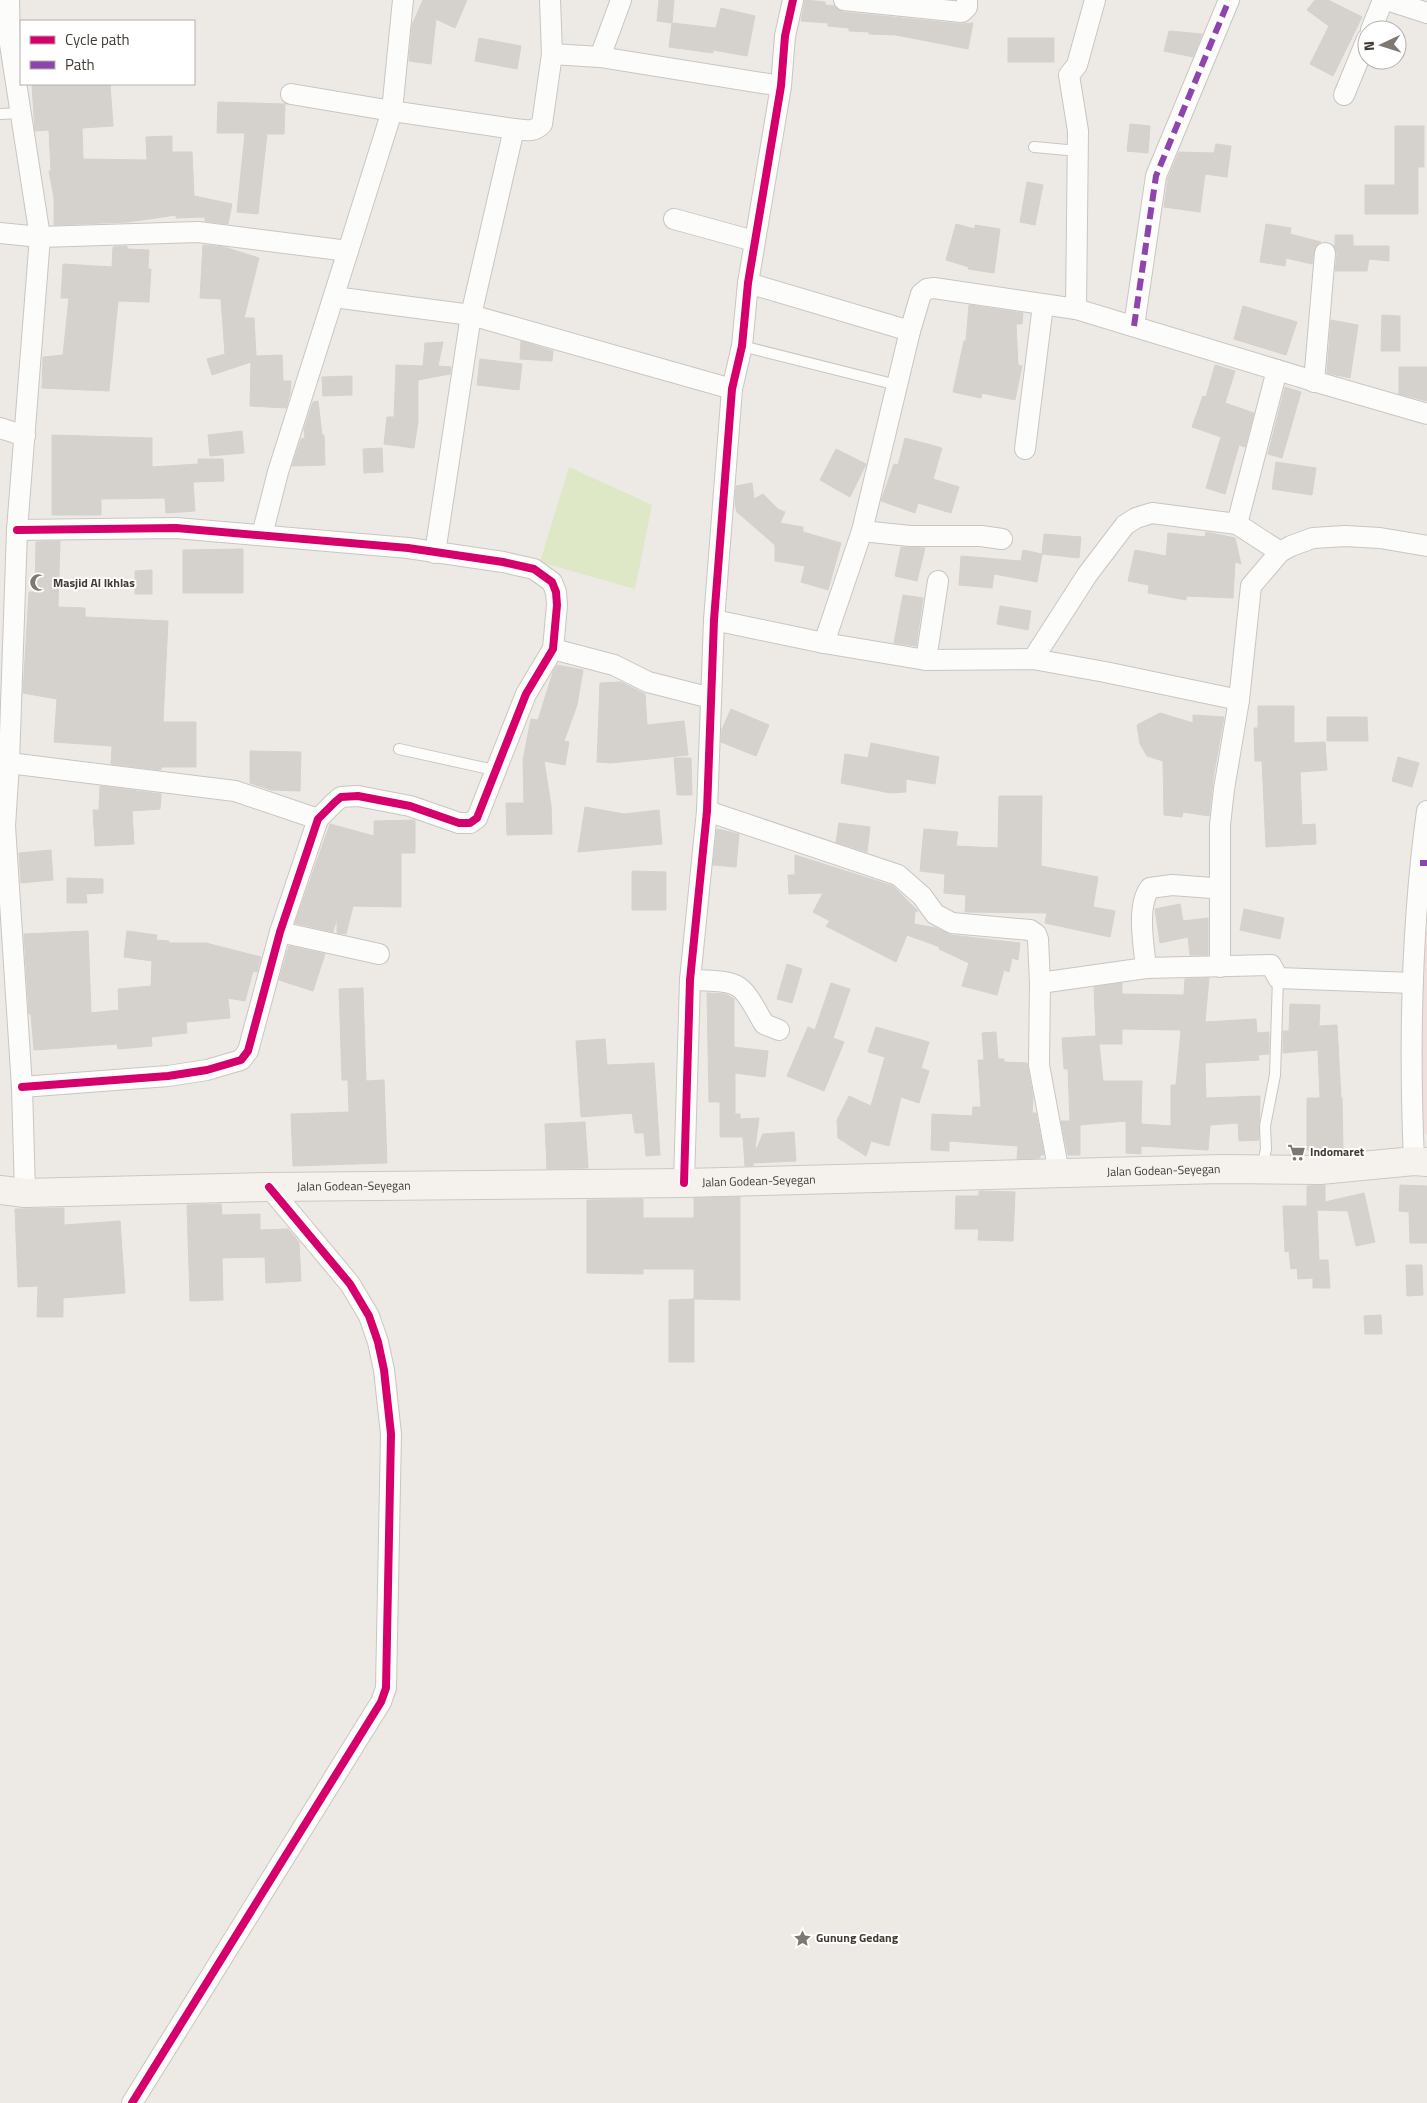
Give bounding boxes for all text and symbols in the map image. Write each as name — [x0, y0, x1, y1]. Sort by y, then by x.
legend — [20, 20, 195, 85]
north arrow — [1357, 20, 1407, 70]
text: Cycle path — [65, 28, 130, 51]
text: N — [1358, 40, 1379, 52]
text: Path — [65, 53, 95, 76]
mosque icon: Masjid Al Ikhlas — [29, 573, 49, 593]
place label: Masjid Al Ikhlas — [53, 573, 135, 592]
supermarket icon: Indomaret — [1286, 1142, 1306, 1162]
place label: Indomaret — [1310, 1142, 1365, 1161]
street label: Jalan Godean-Seyegan — [1106, 1159, 1221, 1181]
street label: Jalan Godean-Seyegan — [702, 1170, 816, 1192]
street label: Jalan Godean-Seyegan — [297, 1176, 411, 1196]
place icon: Gunung Gedang — [792, 1928, 812, 1948]
place label: Gunung Gedang — [816, 1928, 899, 1947]

